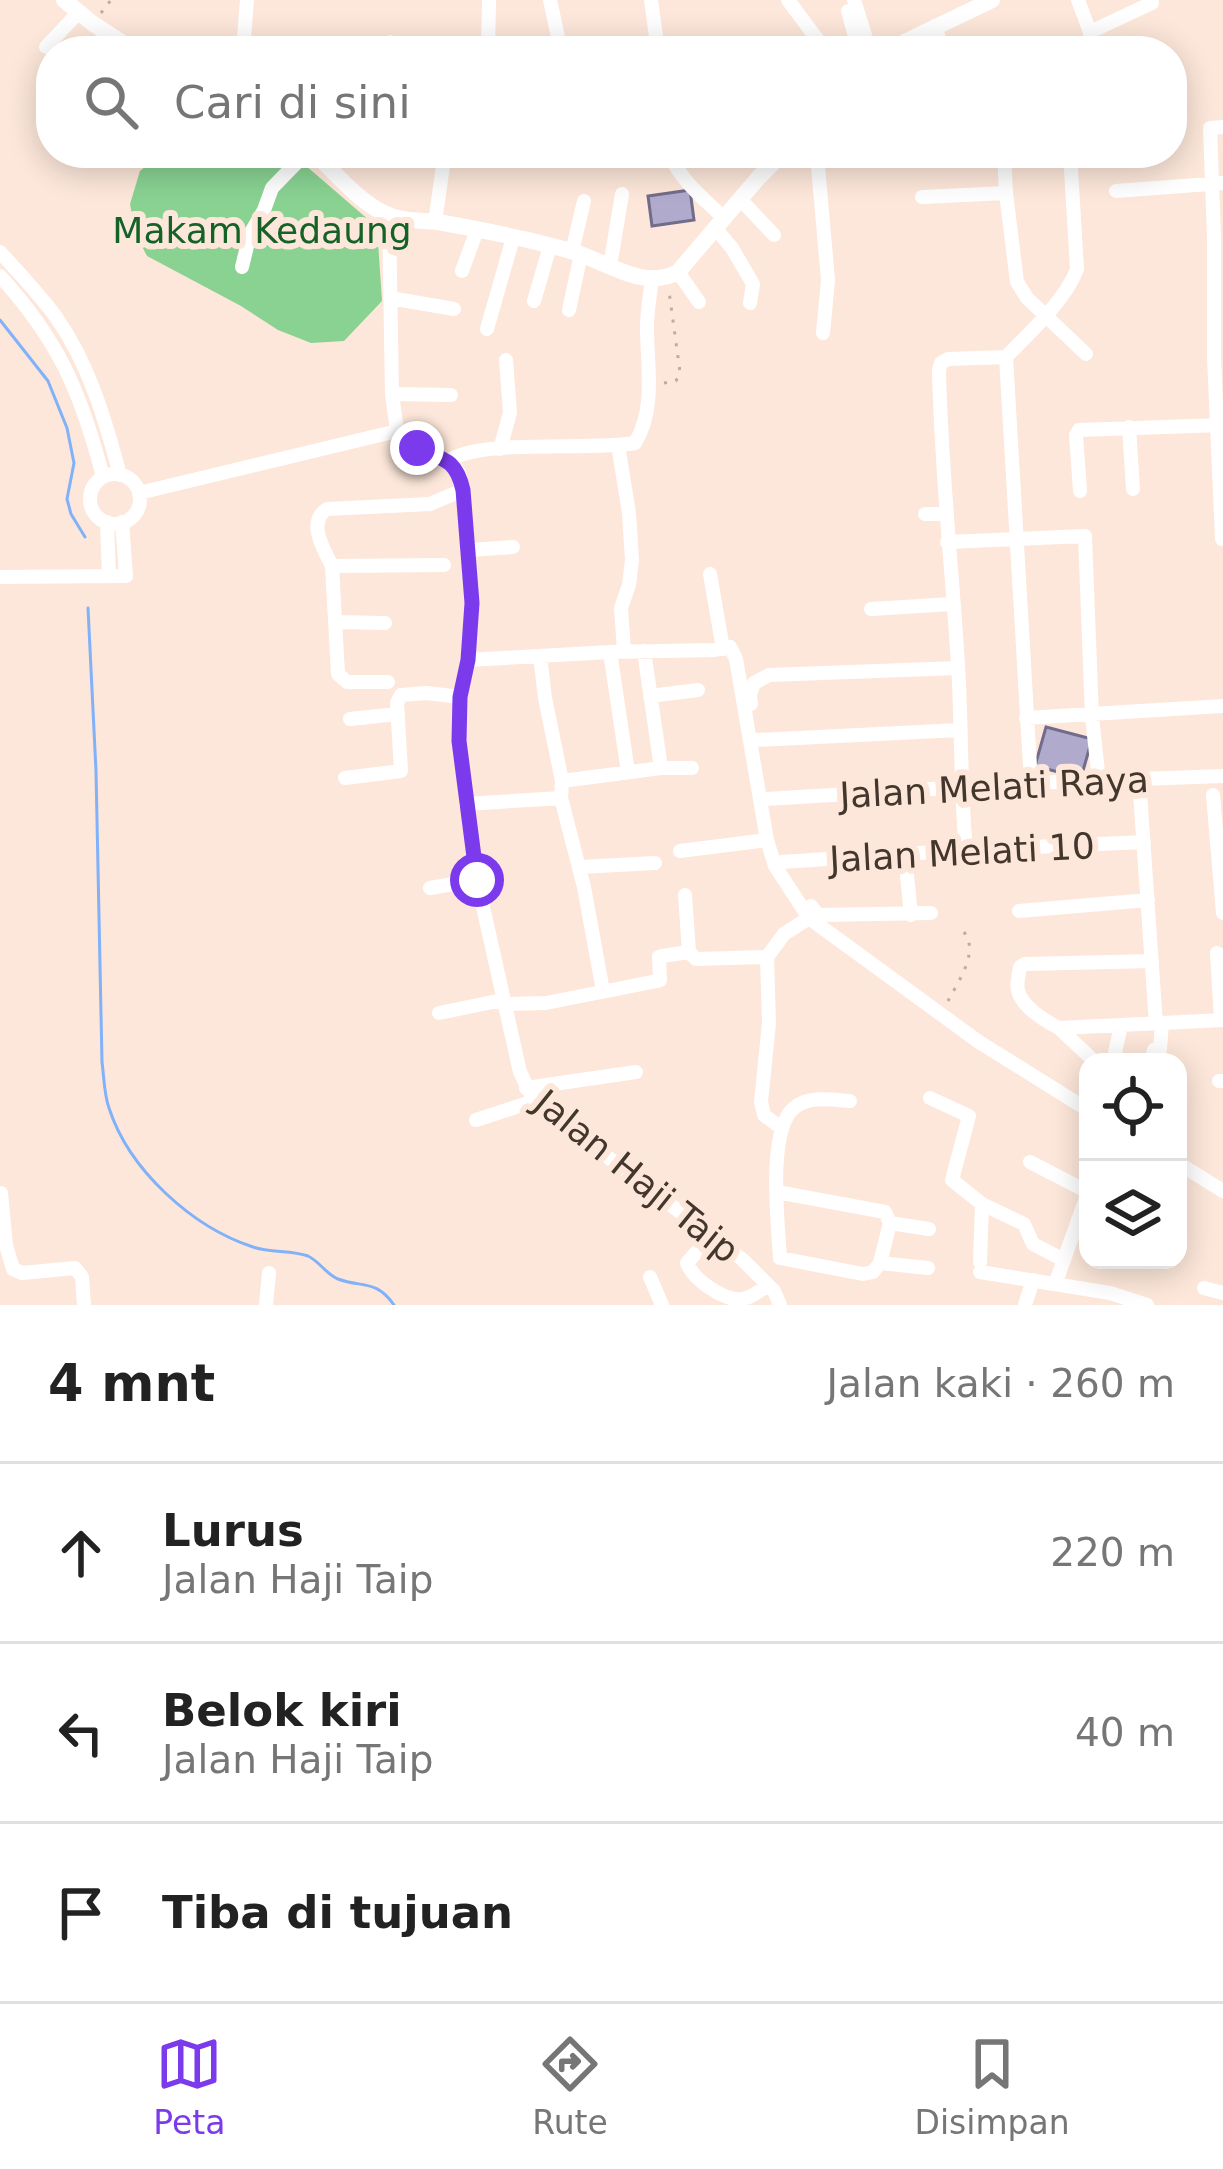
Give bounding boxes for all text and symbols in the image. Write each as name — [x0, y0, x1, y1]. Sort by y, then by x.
search box — [36, 36, 1187, 168]
icon: search — [78, 69, 144, 135]
text: Cari di sini — [174, 76, 411, 129]
park label: Makam Kedaung — [112, 210, 412, 251]
route end — [390, 421, 444, 475]
street label: Jalan Melati Raya — [836, 759, 1150, 816]
street label: Jalan Melati 10 — [826, 825, 1096, 880]
route start — [450, 853, 504, 907]
map controls — [1079, 1053, 1187, 1269]
button: locate — [1079, 1053, 1187, 1161]
street label: Jalan Haji Taip — [525, 1080, 747, 1271]
button: layers — [1079, 1161, 1187, 1269]
text: 4 mnt — [48, 1354, 215, 1413]
text: Jalan kaki · 260 m — [827, 1361, 1175, 1406]
text: Lurus — [162, 1504, 304, 1557]
icon: ahead — [48, 1520, 114, 1586]
text: 220 m — [1050, 1530, 1175, 1575]
text: Jalan Haji Taip — [162, 1557, 433, 1602]
text: Belok kiri — [162, 1684, 402, 1737]
icon: left — [48, 1700, 114, 1766]
text: 40 m — [1075, 1710, 1175, 1755]
text: Jalan Haji Taip — [162, 1737, 433, 1782]
icon: arrive — [48, 1880, 114, 1946]
text: Tiba di tujuan — [162, 1886, 513, 1939]
tab: Peta — [153, 2031, 226, 2142]
tab: Rute — [532, 2031, 608, 2142]
tab: Disimpan — [914, 2031, 1070, 2142]

